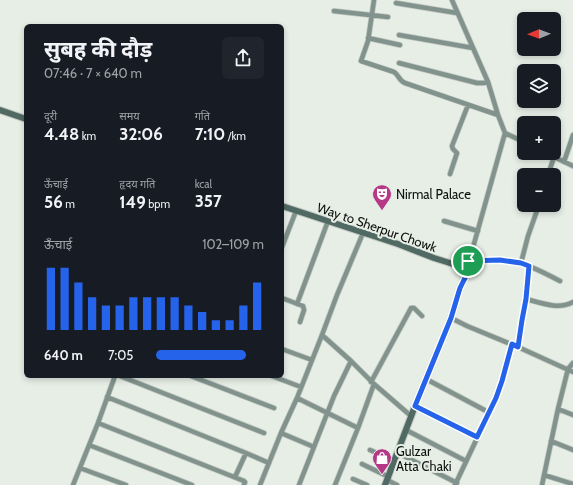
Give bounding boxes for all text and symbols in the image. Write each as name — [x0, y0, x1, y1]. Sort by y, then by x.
north arrow — [517, 12, 561, 56]
map controls — [517, 12, 561, 212]
text: सुबह की दौड़ — [44, 36, 152, 63]
button: share — [222, 37, 264, 79]
button: layers — [517, 64, 561, 108]
text: 07:46 · 7 × 640 m — [44, 65, 142, 81]
text: दूरी — [44, 109, 57, 123]
text: समय — [119, 109, 140, 123]
text: गति — [195, 109, 210, 123]
button: + — [517, 116, 561, 160]
text: 4.48 — [44, 124, 79, 144]
text: 32:06 — [119, 124, 163, 144]
text: 7:10 — [195, 124, 225, 144]
text: km — [79, 129, 96, 143]
text: /km — [225, 129, 246, 143]
button: − — [517, 168, 561, 212]
text: ऊँचाई — [44, 177, 68, 191]
text: हृदय गति — [119, 177, 155, 191]
text: kcal — [195, 177, 212, 191]
theatre icon: Nirmal Palace — [371, 183, 393, 211]
place label: Nirmal Palace — [396, 186, 471, 202]
text: 357 — [195, 191, 222, 211]
text: 56 — [44, 192, 63, 212]
text: 149 — [119, 192, 146, 212]
text: m — [63, 197, 75, 211]
text: bpm — [146, 197, 170, 211]
street label: Way to Sherpur Chowk — [315, 199, 439, 255]
text: ऊँचाई — [44, 236, 72, 252]
text: 102–109 m — [202, 236, 264, 252]
pin — [451, 244, 485, 278]
icon: arrive — [457, 250, 479, 272]
text: 640 m — [44, 347, 83, 363]
text: 7:05 — [108, 347, 133, 363]
place label: Gulzar Atta Chaki — [396, 443, 451, 474]
shop icon: Gulzar Atta Chaki — [371, 447, 393, 475]

